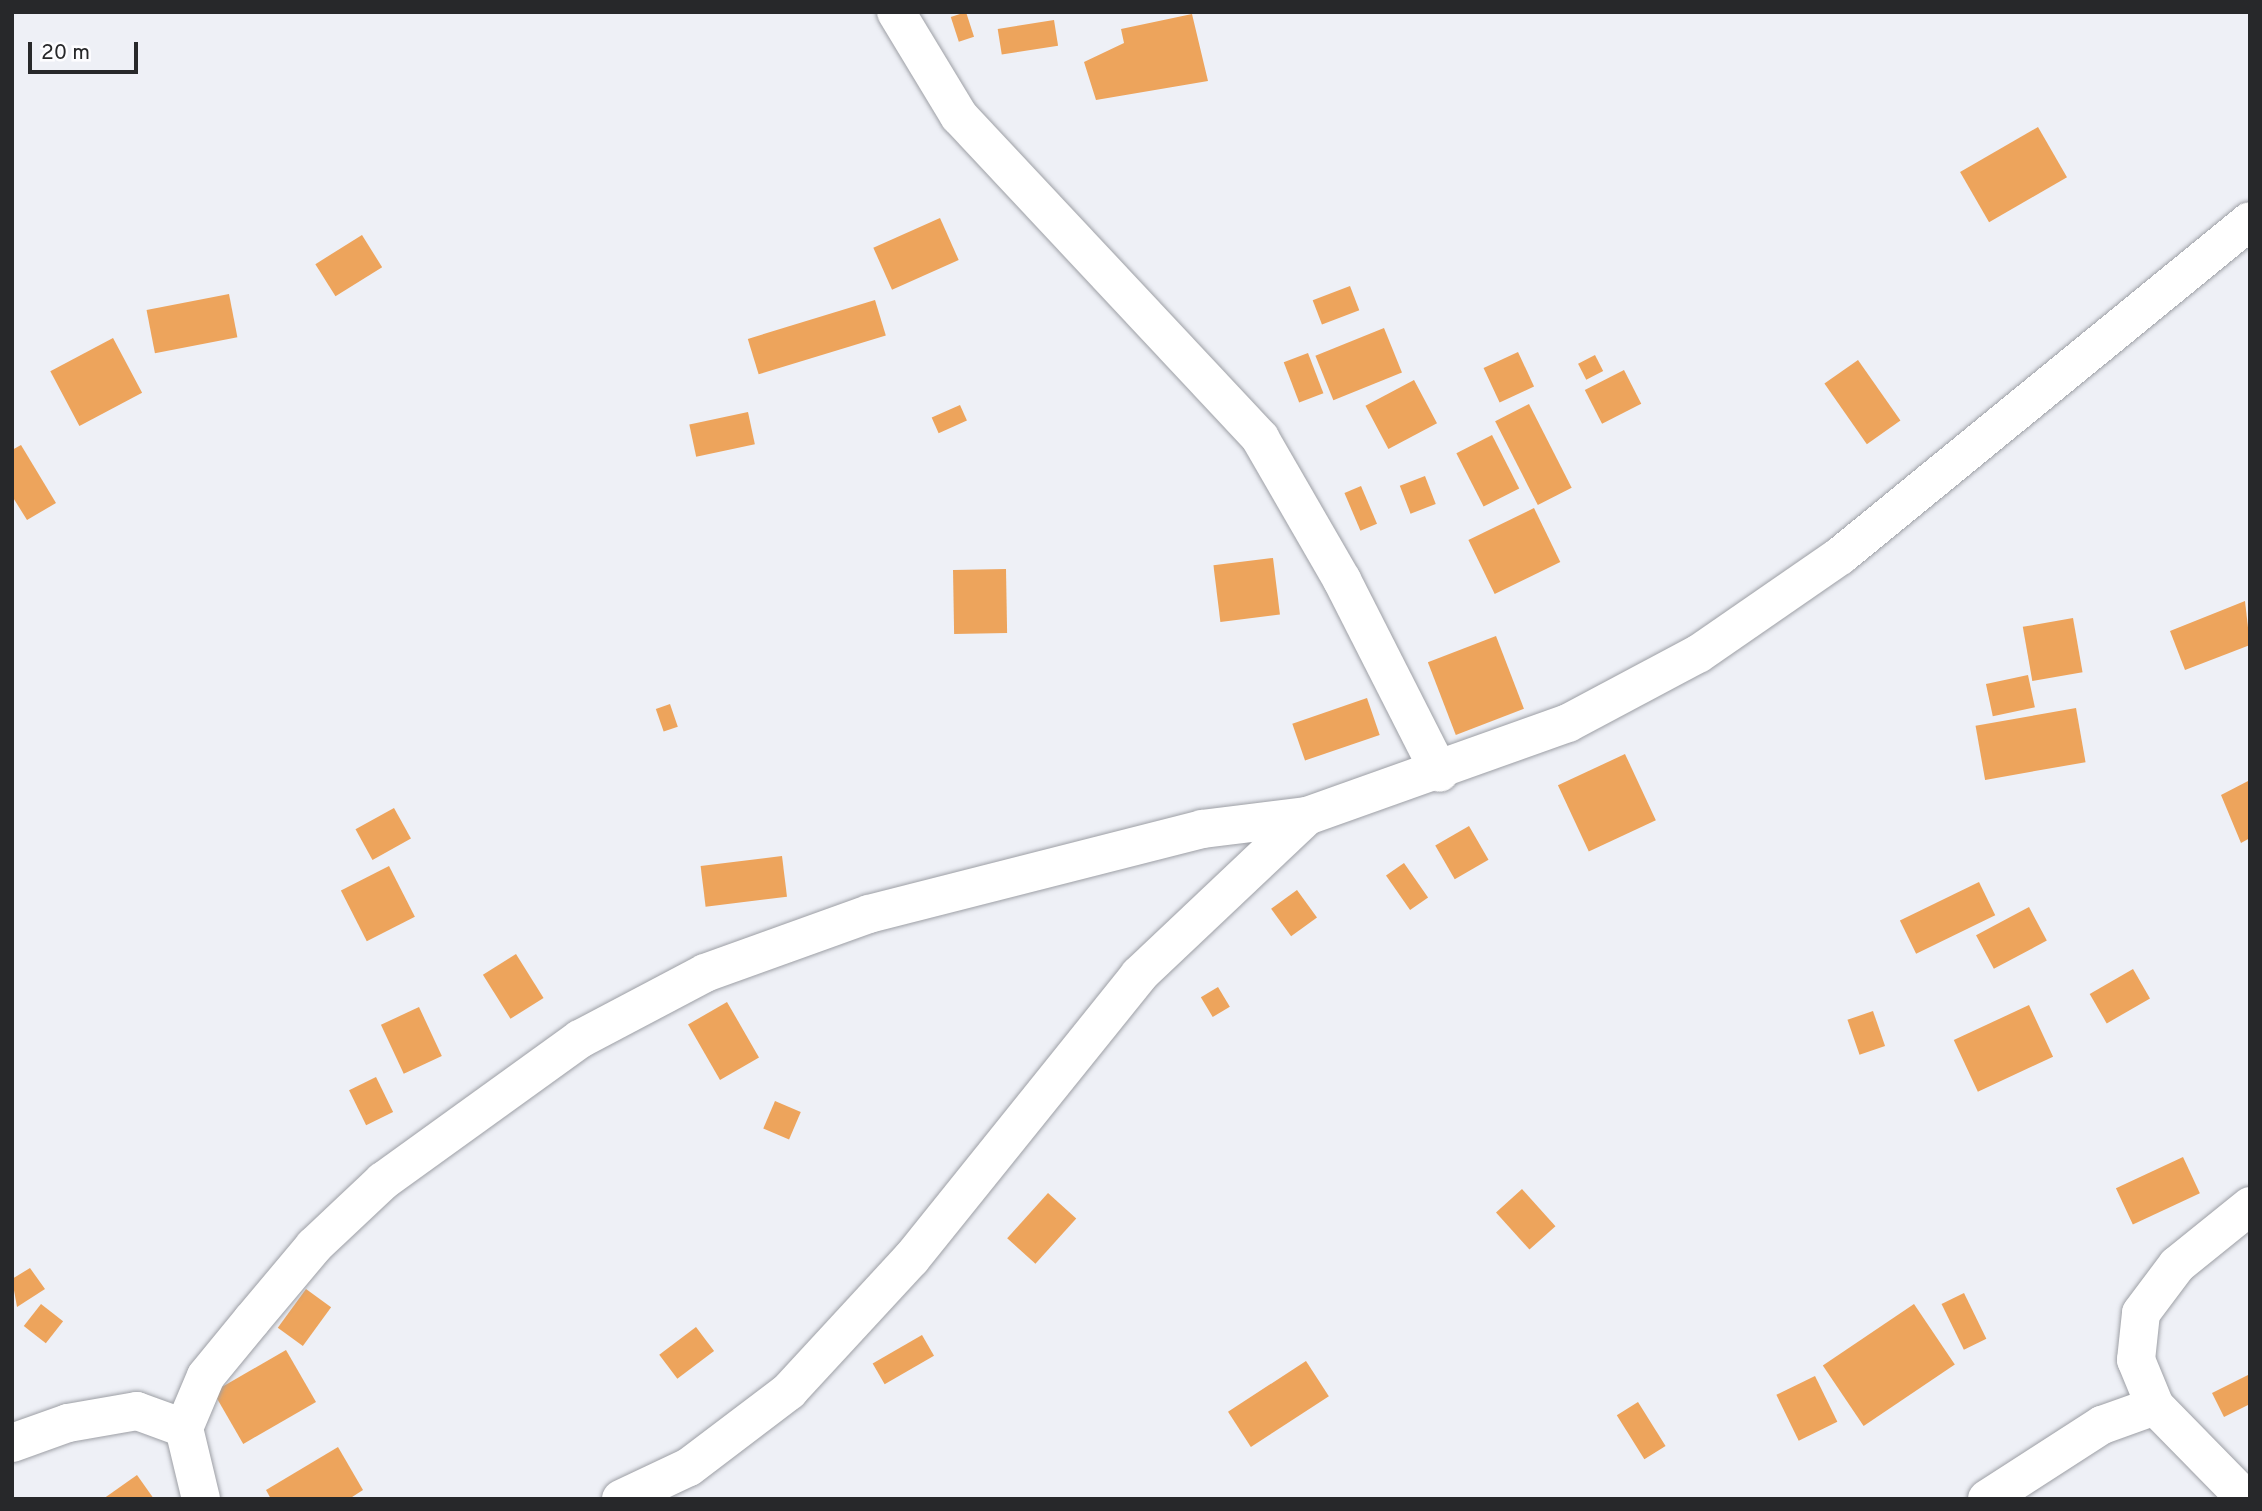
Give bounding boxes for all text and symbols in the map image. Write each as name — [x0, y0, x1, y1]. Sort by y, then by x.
scale bar — [32, 28, 142, 72]
text: 20 m — [41, 40, 90, 67]

